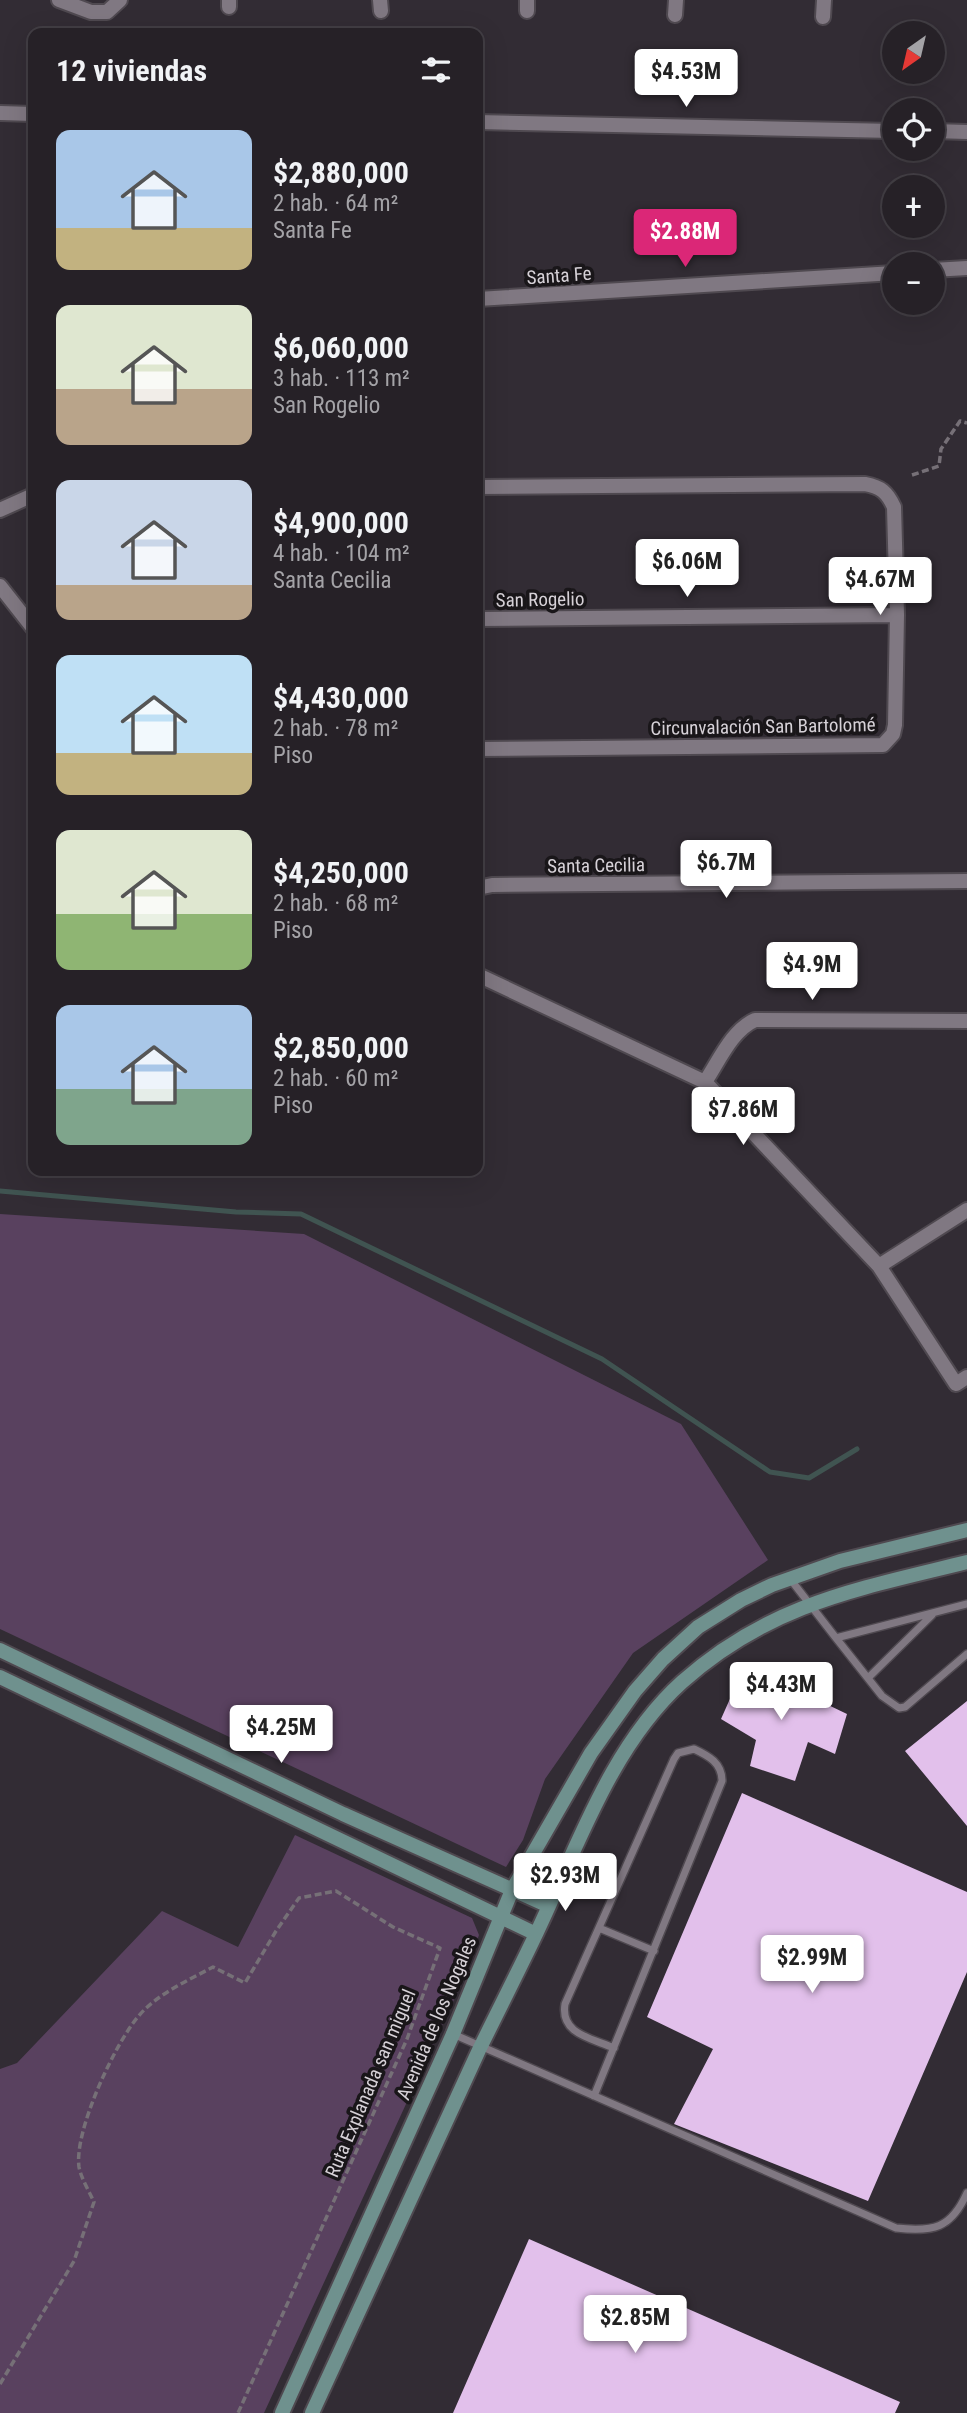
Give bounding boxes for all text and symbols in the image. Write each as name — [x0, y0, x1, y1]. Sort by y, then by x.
north arrow — [882, 21, 945, 84]
map controls — [882, 21, 945, 315]
pin: $4.53M — [629, 50, 743, 109]
icon: filters — [417, 51, 455, 89]
text: 12 viviendas — [56, 53, 207, 88]
text: $4.53M — [651, 58, 721, 85]
button: locate — [882, 98, 945, 161]
text: $2,880,000 — [273, 155, 409, 190]
icon: home — [112, 158, 196, 242]
button: + — [882, 175, 945, 238]
text: 2 hab. · 64 m² — [273, 190, 398, 217]
pin: $2.88M — [628, 210, 742, 269]
text: Santa Fe — [273, 217, 352, 244]
text: $2.88M — [650, 218, 720, 245]
button: − — [882, 252, 945, 315]
street label: Santa Fe — [526, 262, 592, 289]
text: $6,060,000 — [273, 330, 409, 365]
icon: home — [112, 333, 196, 417]
text: 3 hab. · 113 m² — [273, 365, 410, 392]
text: San Rogelio — [273, 392, 380, 419]
text: $4,900,000 — [273, 505, 409, 540]
icon: home — [112, 508, 196, 592]
text: 4 hab. · 104 m² — [273, 540, 410, 567]
pin: $6.06M — [630, 540, 744, 599]
text: $6.06M — [652, 548, 722, 575]
pin: $4.67M — [823, 558, 937, 617]
text: $4.67M — [845, 566, 915, 593]
text: Santa Cecilia — [273, 567, 391, 594]
street label: San Rogelio — [495, 587, 585, 612]
text: $4,430,000 — [273, 680, 409, 715]
icon: home — [112, 683, 196, 767]
street label: Circunvalación San Bartolomé — [650, 713, 876, 740]
text: 2 hab. · 78 m² — [273, 715, 398, 742]
text: Piso — [273, 742, 313, 769]
pin: $6.7M — [677, 841, 775, 900]
text: $6.7M — [697, 849, 756, 876]
street label: Santa Cecilia — [547, 853, 645, 878]
text: $4,250,000 — [273, 855, 409, 890]
icon: home — [112, 858, 196, 942]
text: 2 hab. · 68 m² — [273, 890, 398, 917]
text: Piso — [273, 917, 313, 944]
pin: $4.9M — [763, 942, 861, 1002]
text: $4.9M — [783, 951, 842, 978]
text: $2,850,000 — [273, 1030, 409, 1065]
icon: home — [112, 1033, 196, 1117]
text: 2 hab. · 60 m² — [273, 1065, 398, 1092]
pin: $7.86M — [686, 1088, 800, 1147]
text: Piso — [273, 1092, 313, 1119]
text: $7.86M — [708, 1096, 778, 1123]
pin: $4.43M — [724, 1662, 838, 1722]
text: $4.43M — [746, 1671, 816, 1698]
pin: $4.25M — [224, 1706, 338, 1765]
text: $4.25M — [246, 1714, 316, 1741]
pin: $2.93M — [508, 1854, 622, 1913]
text: $2.93M — [530, 1862, 600, 1889]
street label: Avenida de los Nogales — [392, 1933, 481, 2103]
pin: $2.99M — [755, 1936, 869, 1995]
text: $2.99M — [777, 1944, 847, 1971]
street label: Ruta Explanada san miguel — [320, 1986, 421, 2181]
pin: $2.85M — [578, 2296, 692, 2355]
text: $2.85M — [600, 2304, 670, 2331]

